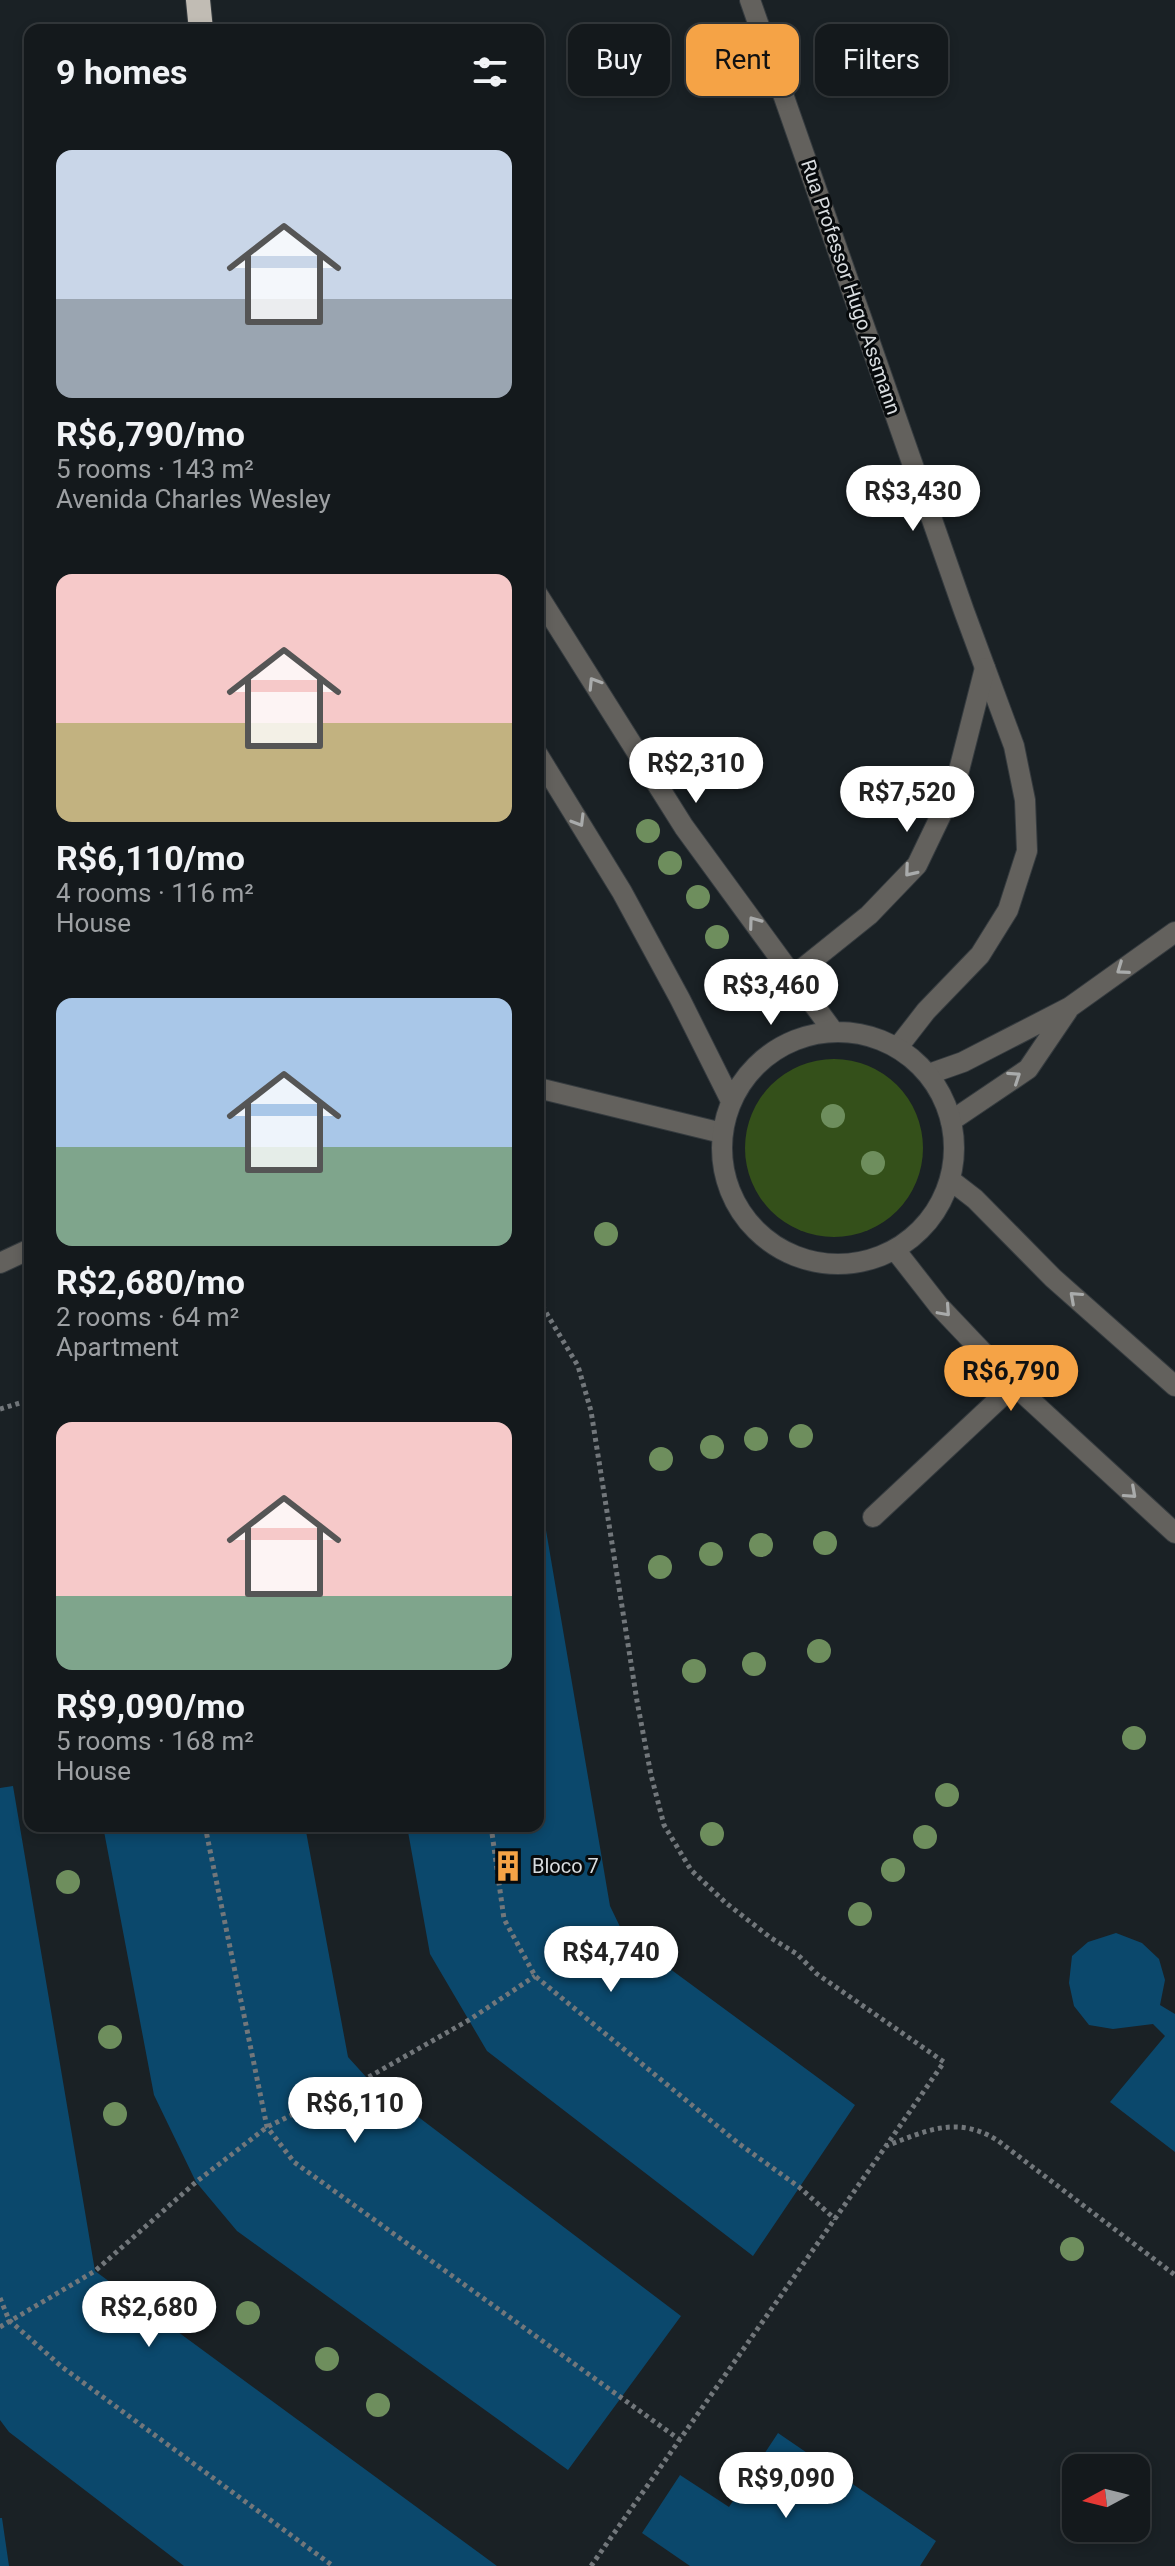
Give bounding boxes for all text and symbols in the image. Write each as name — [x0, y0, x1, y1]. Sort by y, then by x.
chip: Buy — [568, 24, 670, 96]
chip: Rent — [686, 24, 799, 96]
chip: Filters — [815, 24, 948, 96]
icon: filters — [468, 50, 512, 94]
text: 9 homes — [56, 52, 187, 92]
street label: Rua Professor Hugo Assmann — [796, 156, 906, 418]
icon: home — [212, 202, 356, 346]
text: R$6,790/mo — [56, 414, 245, 454]
text: 5 rooms · 143 m² — [56, 454, 254, 484]
pin: R$3,430 — [839, 465, 987, 533]
text: R$3,430 — [864, 476, 962, 506]
text: Avenida Charles Wesley — [56, 484, 331, 514]
icon: home — [212, 626, 356, 770]
one-way arrow — [588, 677, 603, 692]
pin: R$2,310 — [622, 737, 770, 805]
text: R$2,310 — [647, 748, 745, 778]
pin: R$7,520 — [833, 766, 981, 834]
text: R$7,520 — [858, 777, 956, 807]
one-way arrow — [569, 812, 584, 827]
text: R$6,110/mo — [56, 838, 245, 878]
one-way arrow — [905, 861, 920, 876]
text: 4 rooms · 116 m² — [56, 878, 254, 908]
text: House — [56, 908, 131, 938]
one-way arrow — [749, 917, 764, 931]
pin: R$3,460 — [697, 959, 845, 1027]
one-way arrow — [1117, 960, 1131, 974]
text: R$3,460 — [722, 970, 820, 1000]
icon: home — [212, 1050, 356, 1194]
one-way arrow — [1007, 1072, 1021, 1087]
text: R$2,680/mo — [56, 1262, 245, 1302]
one-way arrow — [1069, 1292, 1084, 1307]
text: 2 rooms · 64 m² — [56, 1302, 239, 1332]
one-way arrow — [935, 1302, 949, 1317]
text: Apartment — [56, 1332, 179, 1362]
pin: R$6,790 — [937, 1345, 1085, 1413]
text: R$6,790 — [962, 1356, 1060, 1386]
icon: home — [212, 1474, 356, 1618]
one-way arrow — [1122, 1483, 1136, 1498]
text: R$9,090/mo — [56, 1686, 245, 1726]
text: 5 rooms · 168 m² — [56, 1726, 254, 1756]
text: House — [56, 1756, 131, 1786]
building icon: Bloco 7 — [491, 1849, 525, 1883]
place label: Bloco 7 — [532, 1854, 599, 1878]
pin: R$4,740 — [537, 1926, 685, 1994]
text: R$4,740 — [562, 1937, 660, 1967]
pin: R$6,110 — [281, 2077, 429, 2145]
text: R$6,110 — [306, 2088, 404, 2118]
pin: R$2,680 — [75, 2281, 223, 2349]
text: R$2,680 — [100, 2292, 198, 2322]
pin: R$9,090 — [712, 2452, 860, 2520]
north arrow — [1062, 2454, 1150, 2542]
map controls — [1062, 2454, 1150, 2542]
text: R$9,090 — [737, 2463, 835, 2493]

